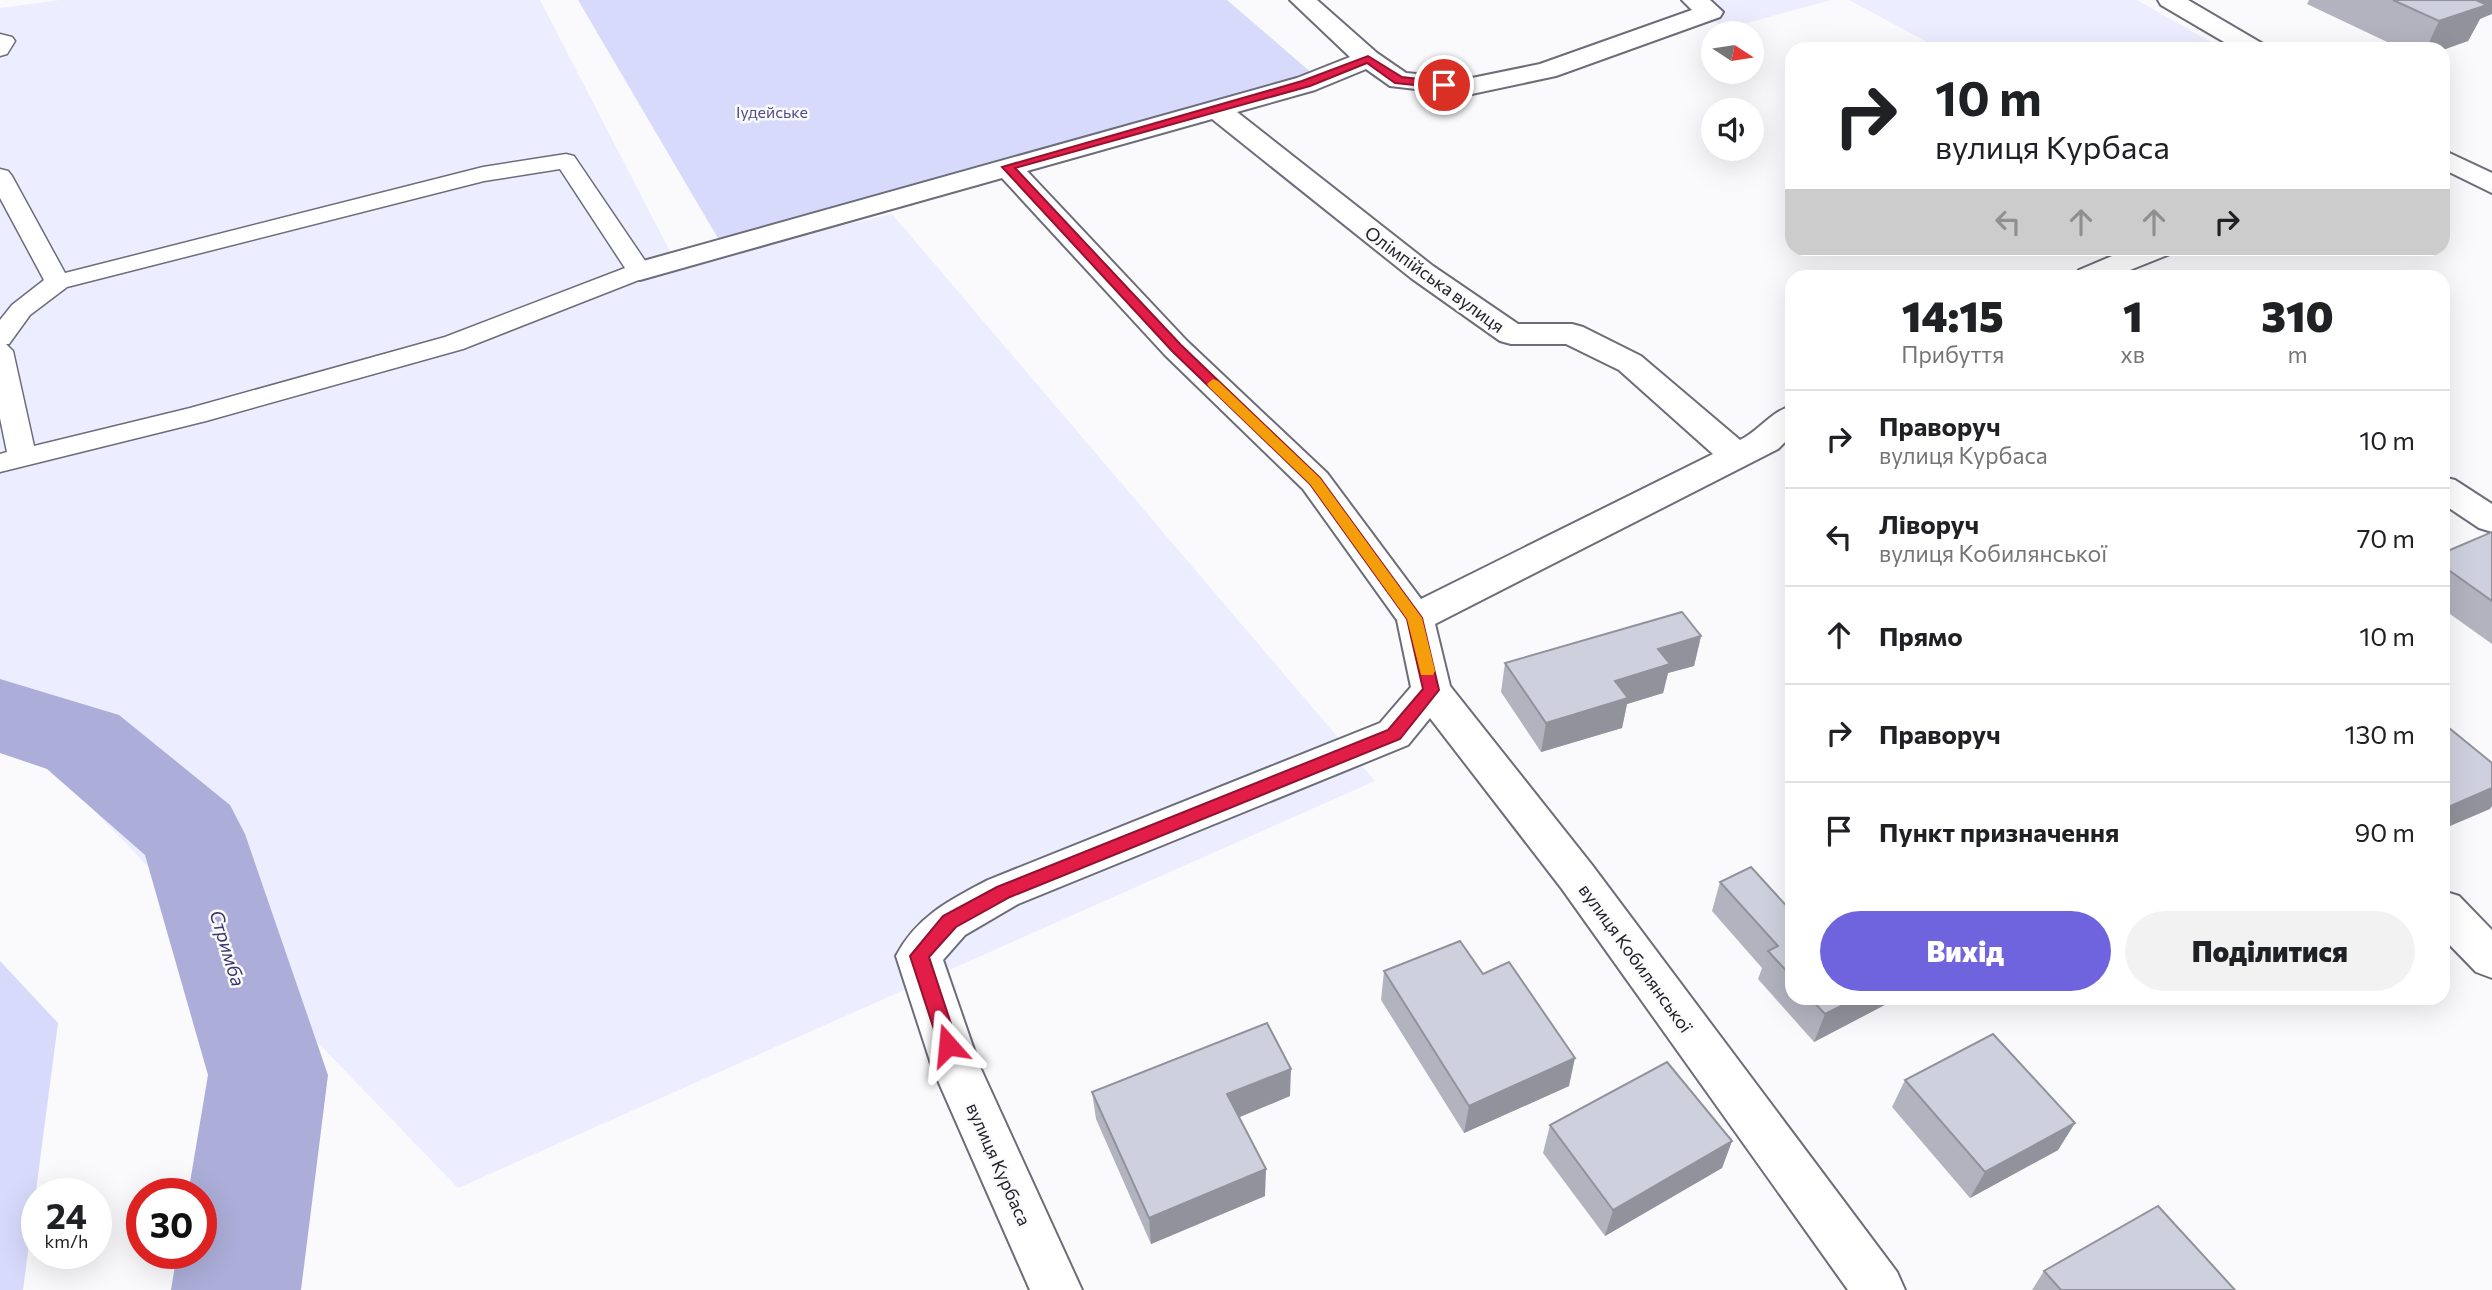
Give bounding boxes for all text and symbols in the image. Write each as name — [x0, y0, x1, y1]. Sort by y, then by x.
north arrow — [1701, 21, 1764, 84]
map controls — [1701, 21, 1764, 161]
pin — [1414, 55, 1474, 115]
icon: arrive — [1425, 66, 1463, 104]
text: 10 m — [1935, 66, 2042, 126]
icon: right — [1820, 70, 1911, 161]
button: sound — [1701, 98, 1764, 161]
park label: Іудейське — [736, 102, 808, 121]
text: вулиця Курбаса — [1935, 126, 2170, 166]
icon: left — [1989, 203, 2027, 241]
icon: ahead — [2062, 203, 2100, 241]
icon: ahead — [2135, 203, 2173, 241]
icon: right — [2208, 203, 2246, 241]
street label: Олімпійська вулиця — [1361, 221, 1509, 337]
text: 14:15 — [1902, 289, 2004, 341]
text: 1 — [2123, 289, 2143, 341]
text: 310 — [2261, 289, 2334, 341]
text: Прибуття — [1901, 340, 2004, 368]
text: хв — [2120, 340, 2145, 368]
text: m — [2287, 340, 2307, 368]
text: Праворуч — [1879, 410, 2001, 441]
icon: right — [1820, 420, 1858, 458]
text: 10 m — [2359, 424, 2415, 455]
text: вулиця Курбаса — [1879, 441, 2048, 469]
text: Ліворуч — [1879, 508, 1979, 539]
icon: left — [1820, 518, 1858, 556]
text: 70 m — [2357, 522, 2415, 553]
text: вулиця Кобилянської — [1879, 539, 2107, 567]
icon: ahead — [1820, 616, 1858, 654]
text: Прямо — [1879, 620, 1963, 651]
text: 10 m — [2359, 620, 2415, 651]
icon: right — [1820, 714, 1858, 752]
text: Праворуч — [1879, 718, 2001, 749]
text: 130 m — [2344, 718, 2415, 749]
icon: arrive — [1820, 812, 1858, 850]
text: Пункт призначення — [1879, 816, 2119, 847]
text: 90 m — [2355, 816, 2415, 847]
street label: вулиця Кобилянської — [1575, 879, 1698, 1037]
water label: Стримба — [206, 907, 251, 989]
button: Вихід — [1820, 911, 2111, 991]
button: Поділитися — [2125, 911, 2415, 991]
position arrow — [911, 1008, 985, 1082]
street label: вулиця Курбаса — [962, 1099, 1036, 1229]
speed limit sign: 30 — [126, 1178, 217, 1269]
text: 24 — [46, 1193, 87, 1236]
text: km/h — [45, 1230, 88, 1252]

